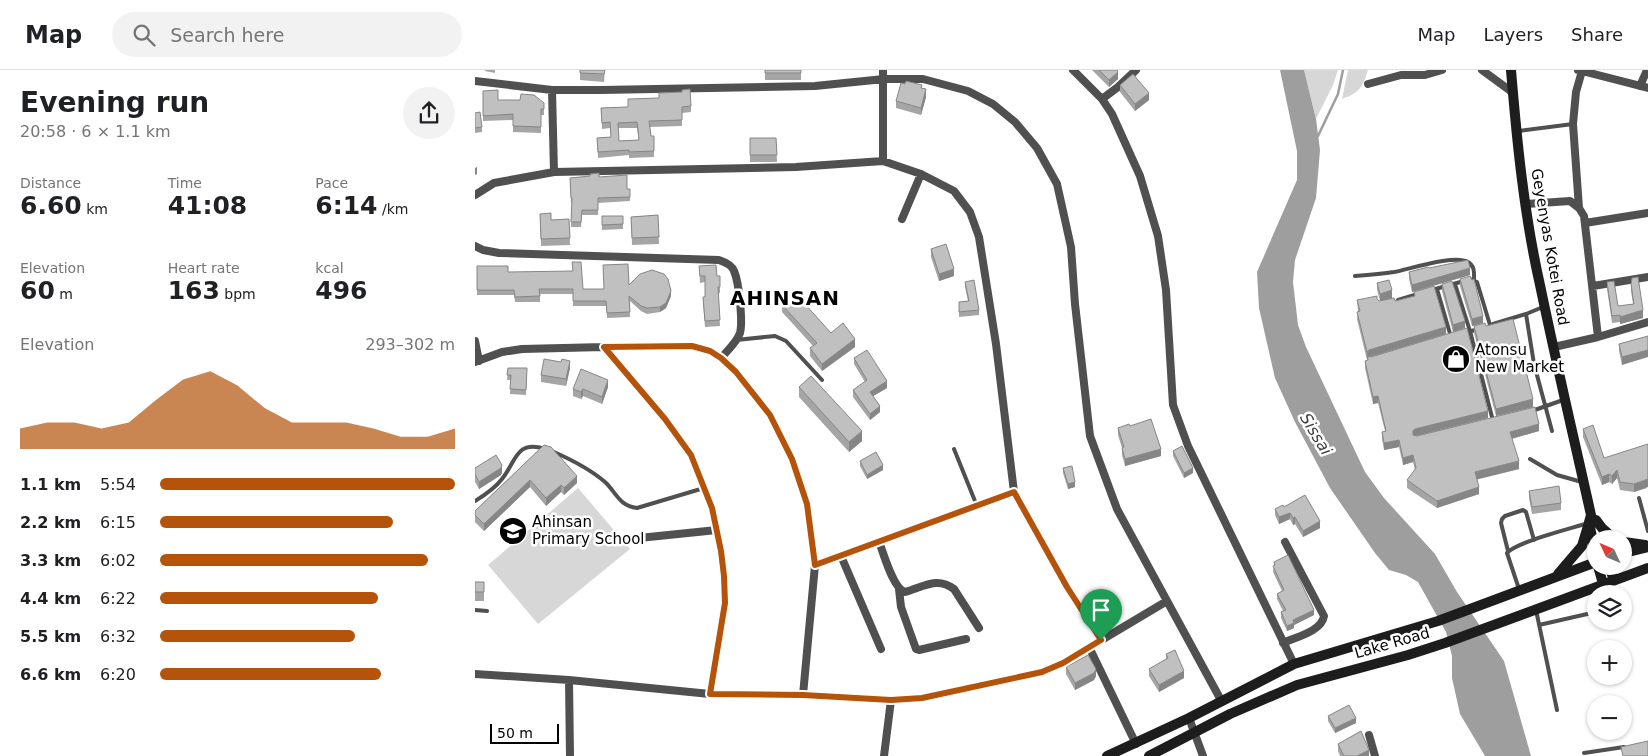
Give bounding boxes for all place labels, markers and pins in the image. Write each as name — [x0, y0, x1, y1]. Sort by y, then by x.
place label: Atonsu New Market — [1475, 341, 1564, 376]
shop icon: Atonsu New Market — [1441, 344, 1471, 374]
place label: Ahinsan Primary School — [532, 513, 645, 548]
school or university icon: Ahinsan Primary School — [498, 516, 528, 546]
pin — [1080, 589, 1122, 640]

